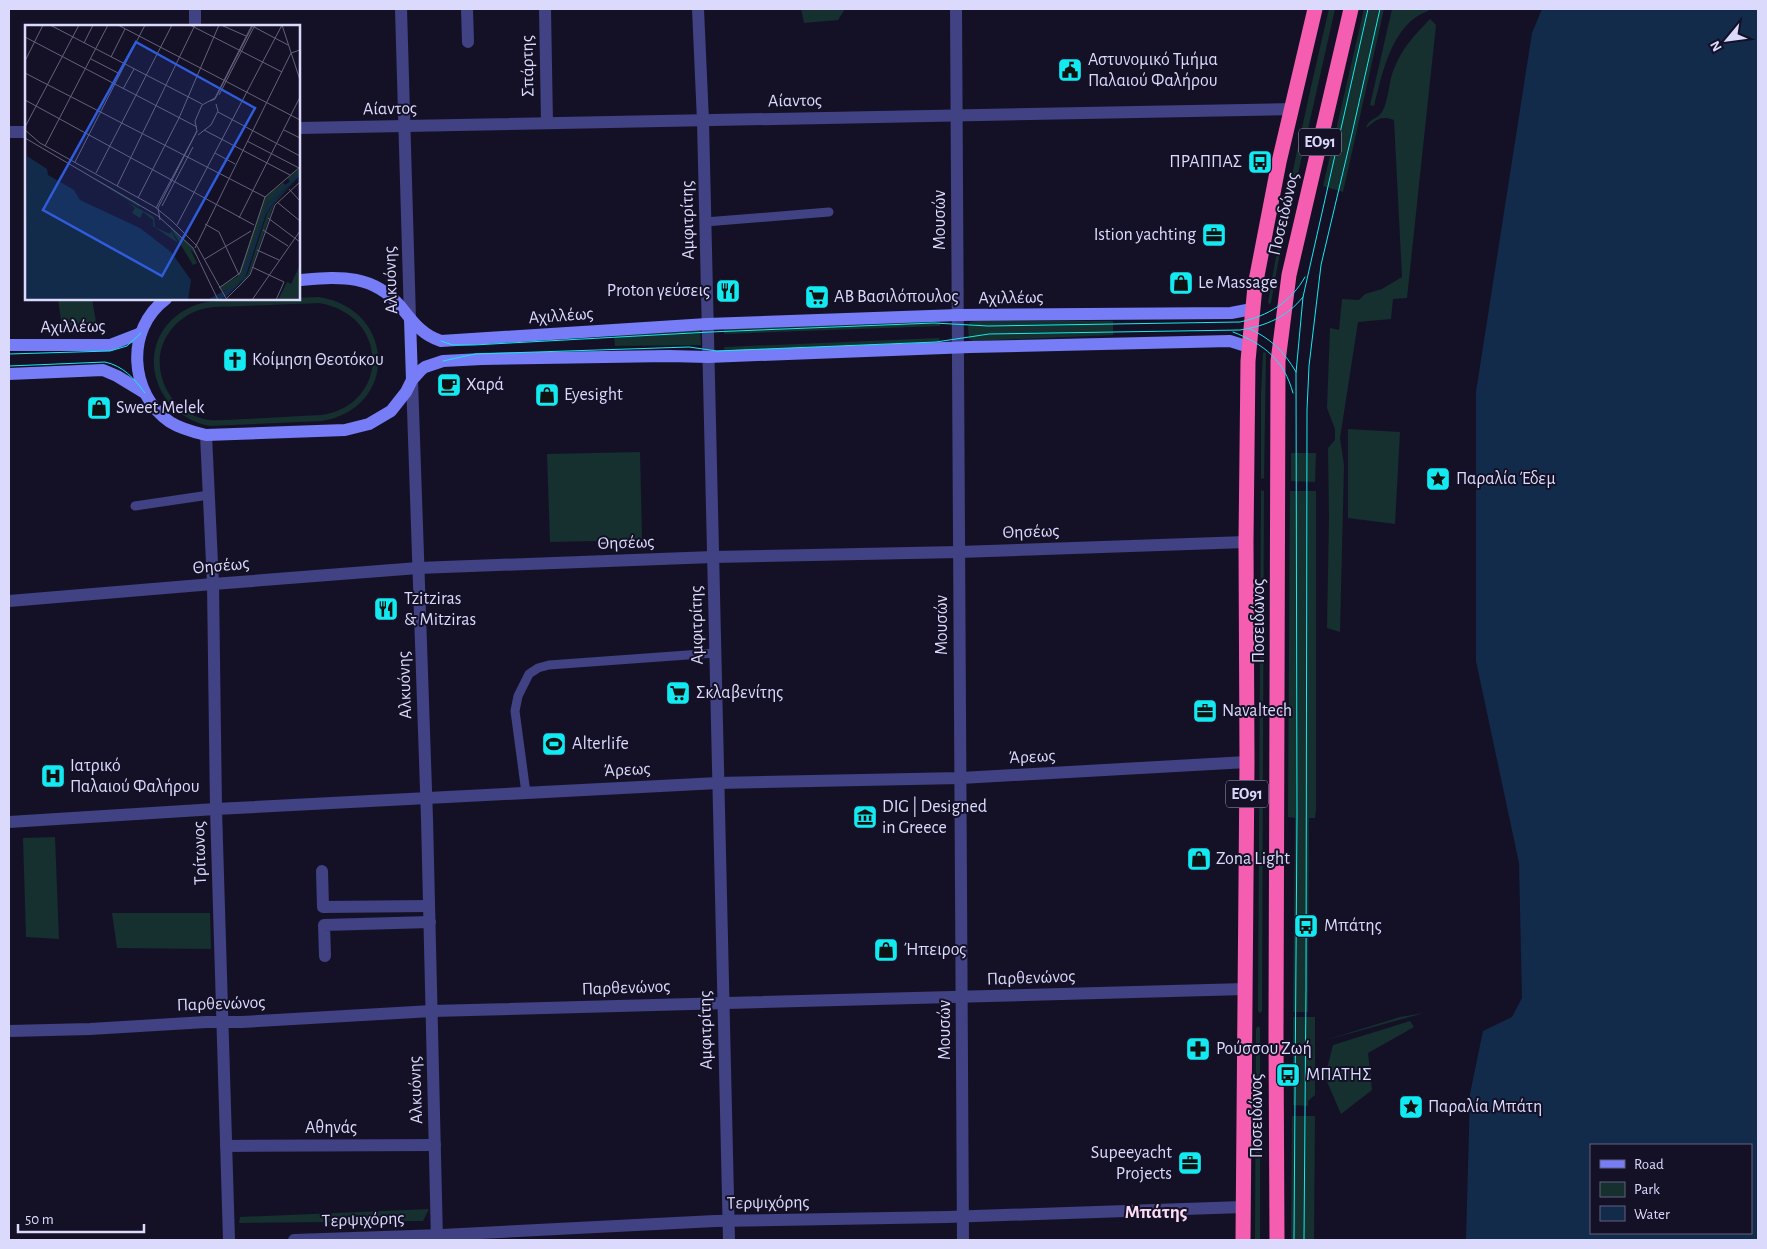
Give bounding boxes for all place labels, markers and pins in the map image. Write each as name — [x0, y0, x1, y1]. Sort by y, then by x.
place label: Αστυνομικό Τμήμα Παλαιού Φαλήρου — [1088, 51, 1218, 90]
public building icon: Αστυνομικό Τμήμα Παλαιού Φαλήρου — [1057, 57, 1083, 83]
bus stop icon: ΠΡΑΠΠΑΣ — [1247, 149, 1273, 175]
place label: ΠΡΑΠΠΑΣ — [1169, 153, 1242, 171]
office icon: Istion yachting — [1201, 222, 1227, 248]
place label: Istion yachting — [1094, 226, 1196, 244]
shop icon: Le Massage — [1168, 270, 1194, 296]
place label: Le Massage — [1198, 274, 1278, 292]
restaurant icon: Proton γεύσεις — [715, 278, 741, 304]
place label: Proton γεύσεις — [607, 282, 710, 300]
supermarket icon: ΑΒ Βασιλόπουλος — [804, 284, 830, 310]
place label: ΑΒ Βασιλόπουλος — [834, 288, 958, 306]
church icon: Κοίμηση Θεοτόκου — [222, 347, 248, 373]
place label: Κοίμηση Θεοτόκου — [252, 350, 384, 369]
cafe icon: Χαρά — [436, 372, 462, 398]
place label: Χαρά — [466, 376, 504, 394]
shop icon: Eyesight — [534, 382, 560, 408]
place label: Eyesight — [564, 386, 623, 404]
shop icon: Sweet Melek — [86, 395, 112, 421]
place label: Sweet Melek — [116, 399, 205, 417]
place icon: Παραλία Έδεμ — [1425, 466, 1451, 492]
place label: Παραλία Έδεμ — [1456, 469, 1556, 488]
place label: Tzitziras & Mitziras — [404, 590, 476, 629]
restaurant icon: Tzitziras & Mitziras — [373, 596, 399, 622]
supermarket icon: Σκλαβενίτης — [665, 680, 691, 706]
place label: Σκλαβενίτης — [696, 683, 783, 702]
office icon: Navaltech — [1192, 698, 1218, 724]
place label: Navaltech — [1222, 702, 1292, 720]
sports icon: Alterlife — [541, 731, 567, 757]
place label: Alterlife — [572, 735, 629, 753]
place label: Ιατρικό Παλαιού Φαλήρου — [70, 757, 200, 796]
hospital icon: Ιατρικό Παλαιού Φαλήρου — [40, 763, 66, 789]
place label: DIG | Designed in Greece — [882, 796, 987, 837]
museum icon: DIG | Designed in Greece — [852, 804, 878, 830]
shop icon: Zona Light — [1186, 846, 1212, 872]
place label: Zona Light — [1216, 850, 1290, 868]
bus stop icon: Μπάτης — [1293, 913, 1319, 939]
place label: Μπάτης — [1324, 917, 1382, 935]
shop icon: Ήπειρος — [873, 937, 899, 963]
place label: Ήπειρος — [904, 941, 966, 959]
pharmacy icon: Ρούσσου Ζωή — [1185, 1036, 1211, 1062]
place label: Ρούσσου Ζωή — [1216, 1040, 1312, 1058]
bus stop icon: ΜΠΑΤΗΣ — [1275, 1062, 1301, 1088]
place label: ΜΠΑΤΗΣ — [1306, 1066, 1372, 1084]
place icon: Παραλία Μπάτη — [1398, 1094, 1424, 1120]
place label: Παραλία Μπάτη — [1428, 1097, 1542, 1116]
place label: Supeeyacht Projects — [1091, 1144, 1172, 1183]
office icon: Supeeyacht Projects — [1177, 1150, 1203, 1176]

